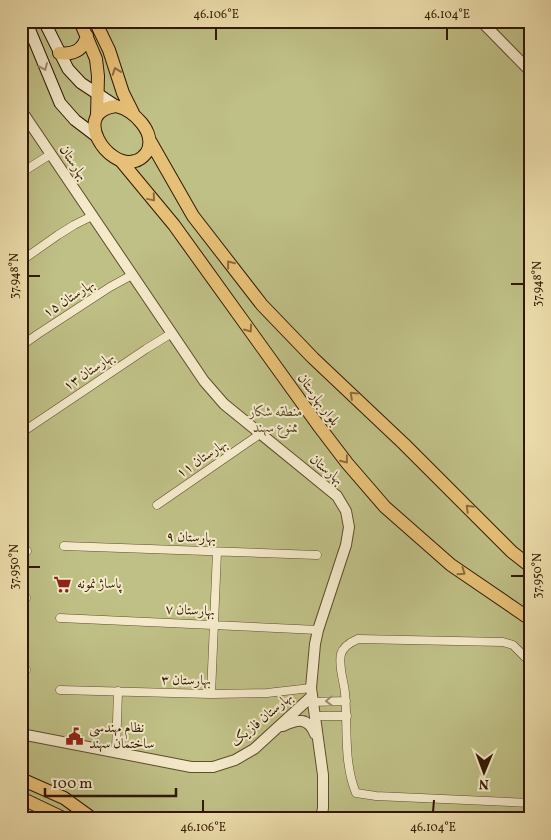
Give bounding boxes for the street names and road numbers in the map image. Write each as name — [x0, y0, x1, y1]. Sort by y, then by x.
street label: بهارستان — [54, 142, 92, 184]
street label: بهارستان ۱۵ — [40, 275, 98, 323]
street label: بهارستان ۱۳ — [60, 348, 118, 396]
street label: بلوار بهارستان — [292, 370, 344, 430]
street label: بهارستان ۱۱ — [173, 435, 231, 483]
street label: بهارستان — [305, 450, 347, 490]
street label: بهارستان ۹ — [166, 528, 216, 548]
street label: بهارستان ۷ — [165, 600, 215, 622]
street label: بهارستان ۳ — [161, 671, 211, 691]
street label: بهارستان فاز یک — [227, 688, 297, 752]

